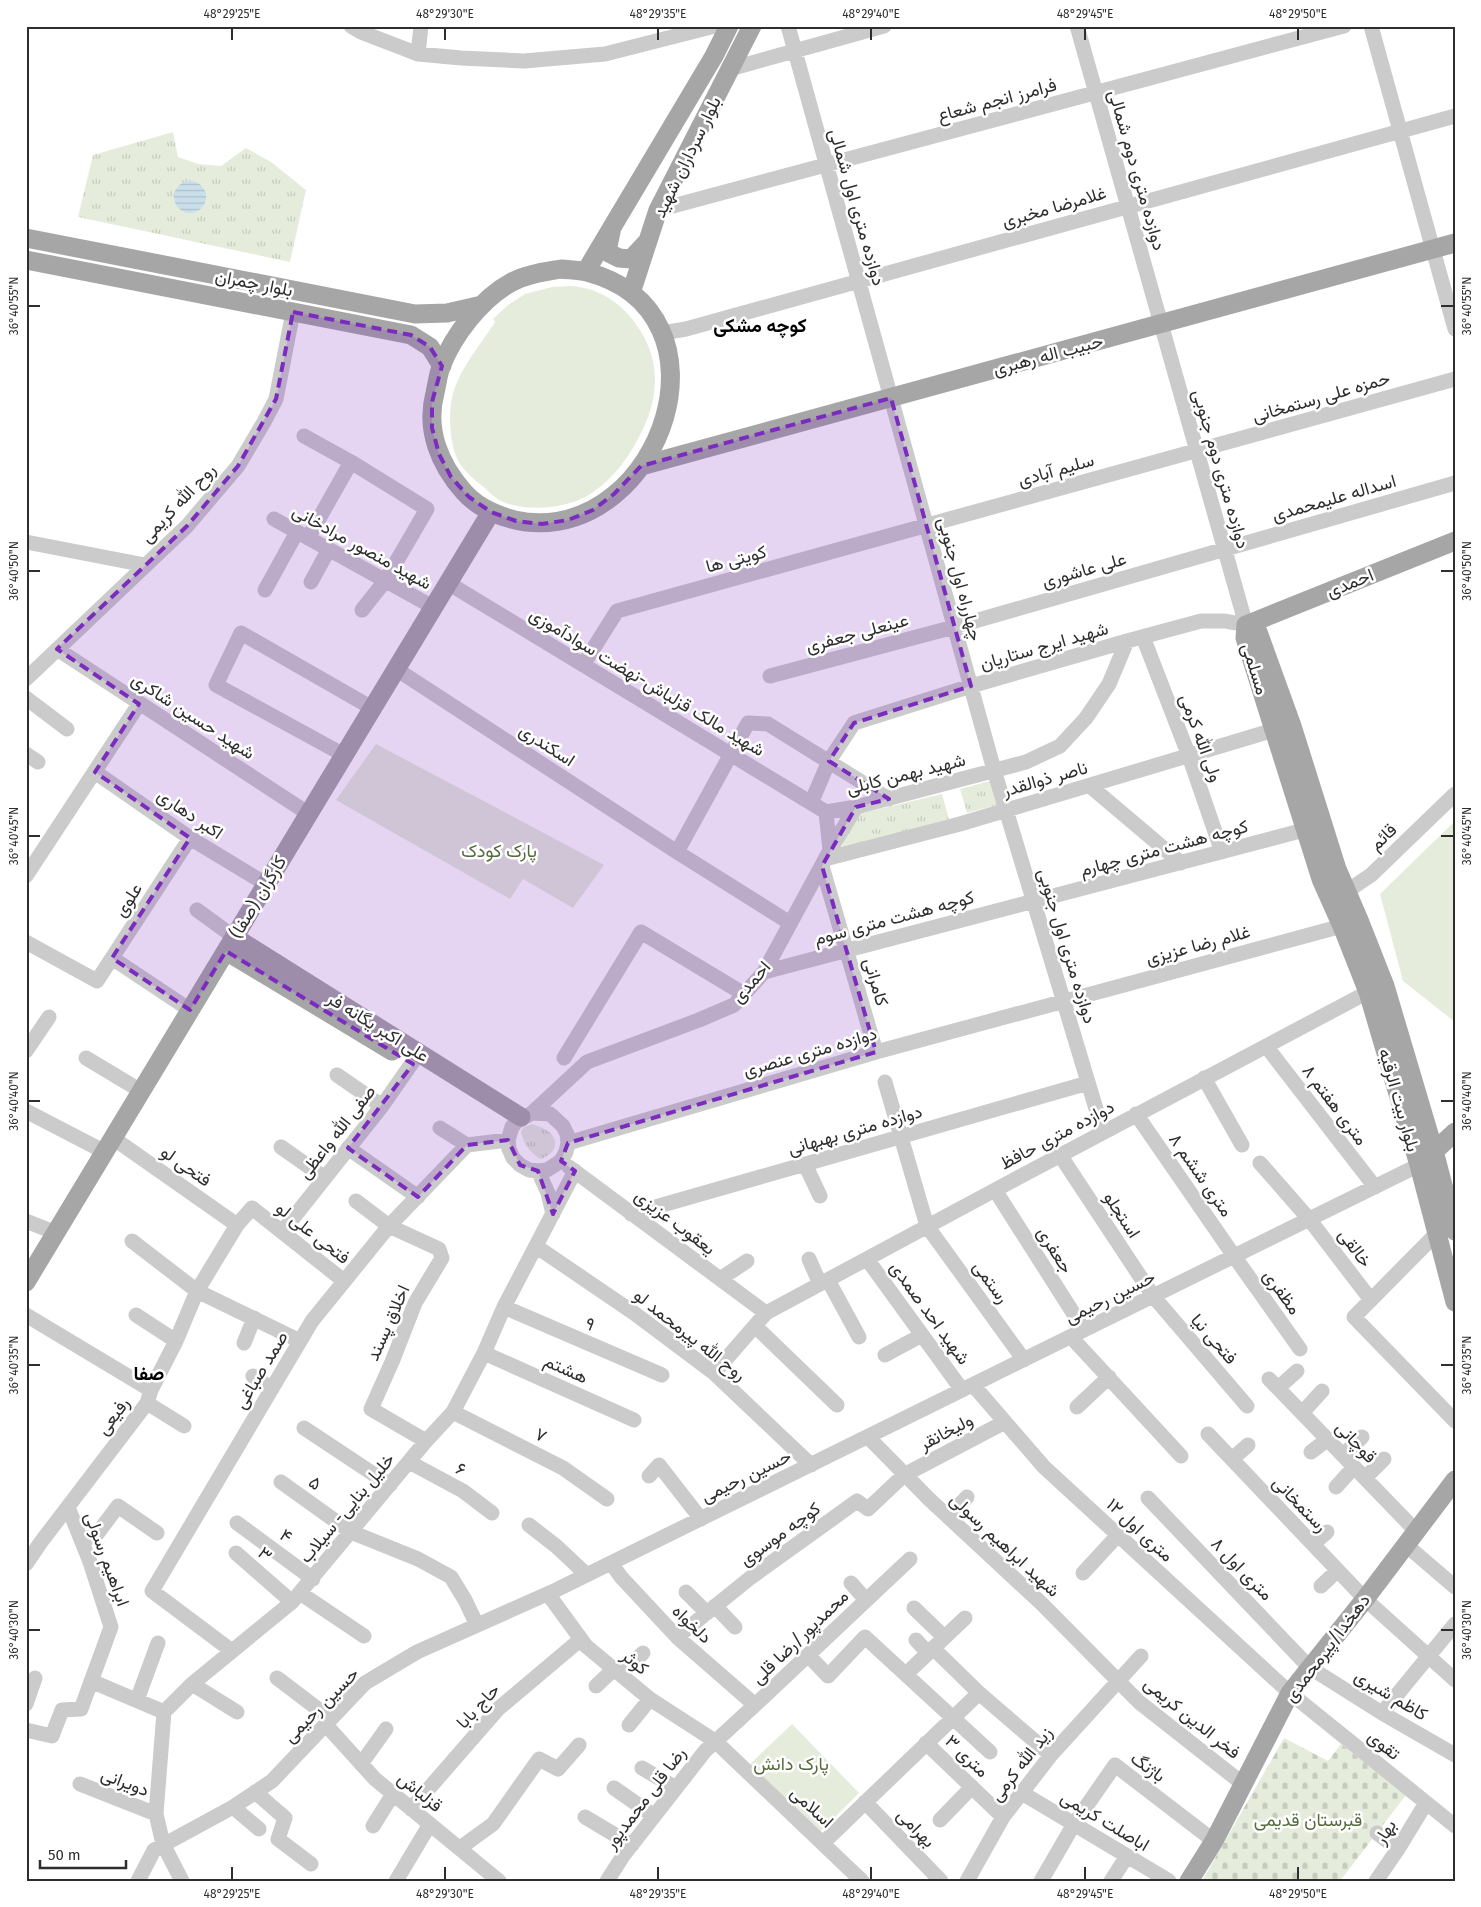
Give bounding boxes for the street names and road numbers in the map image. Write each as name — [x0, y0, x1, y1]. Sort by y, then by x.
street label: فرامرز انجم شعاع — [935, 74, 1059, 127]
street label: دوازده متری دوم شمالی — [1103, 87, 1170, 253]
street label: بلوار سرداران شهید — [648, 93, 726, 221]
street label: دوازده متری اول شمالی — [824, 126, 890, 288]
street label: غلامرضا مخبری — [999, 182, 1109, 232]
street label: بلوار چمران — [213, 265, 295, 302]
street label: حبیب اله رهبری — [991, 330, 1105, 380]
street label: حمزه علی رستمخانی — [1250, 367, 1392, 427]
street label: دوازده متری دوم جنوبی — [1187, 387, 1254, 551]
street label: سلیم آبادی — [1015, 449, 1097, 492]
street label: روح الله کریمی — [136, 459, 221, 548]
street label: اسداله علیمحمدی — [1269, 470, 1399, 526]
street label: شهید منصور مرادخانی — [289, 500, 435, 594]
street label: چهارراه اول جنوبی — [932, 515, 987, 644]
street label: کویتی ها — [703, 540, 769, 578]
street label: علی عاشوری — [1039, 547, 1129, 593]
street label: احمدی — [1323, 564, 1377, 602]
street label: شهید مالک قزلباش-نهضت سوادآموزی — [525, 603, 769, 761]
street label: عینعلی جعفری — [803, 609, 911, 657]
street label: شهید ایرج ستاریان — [977, 617, 1111, 676]
street label: مسلمی — [1237, 641, 1273, 697]
street label: شهید حسین شاکری — [127, 668, 259, 764]
street label: ولی الله کرمی — [1175, 691, 1227, 785]
street label: اسکندری — [515, 719, 579, 771]
street label: شهید بهمن کابلی — [844, 749, 968, 799]
street label: ناصر ذوالقدر — [999, 756, 1090, 802]
street label: اکبر دهاری — [153, 784, 227, 844]
street label: کوچه هشت متری چهارم — [1078, 815, 1251, 882]
street label: قائم — [1365, 819, 1402, 856]
street label: کارگران (صفا) — [225, 852, 291, 942]
street label: دوازده متری اول جنوبی — [1033, 866, 1101, 1026]
street label: علوی — [109, 879, 147, 921]
street label: کوچه هشت متری سوم — [812, 886, 977, 951]
street label: غلام رضا عزیزی — [1143, 920, 1253, 970]
street label: کامرانی — [859, 955, 893, 1009]
street label: احمدی — [727, 956, 775, 1008]
street label: علی اکبر یگانه فر — [322, 987, 433, 1067]
street label: دوازده متری عنصری — [740, 1022, 880, 1082]
street label: بلوار بیت الرقیه — [1374, 1046, 1424, 1154]
street label: ۸ متری هفتم — [1297, 1060, 1372, 1150]
street label: صفی الله واعظی — [293, 1081, 381, 1183]
street label: دوازده متری حافظ — [996, 1096, 1118, 1174]
street label: دوازده متری بهبهانی — [785, 1100, 925, 1160]
street label: ۸ متری ششم — [1163, 1129, 1238, 1221]
street label: فتحی لو — [157, 1141, 215, 1191]
street label: یعقوب عزیزی — [630, 1184, 720, 1260]
street label: استجلو — [1099, 1188, 1145, 1242]
street label: فتحی علی لو — [271, 1197, 355, 1269]
street label: جعفری — [1032, 1223, 1078, 1277]
street label: خالقی — [1333, 1224, 1377, 1272]
street label: رستمی — [968, 1256, 1014, 1308]
street label: شهید احد صمدی — [885, 1257, 975, 1369]
street label: مظفری — [1258, 1265, 1306, 1319]
street label: حسین رحیمی — [1061, 1266, 1159, 1328]
street label: اخلاق پسند — [362, 1282, 415, 1365]
street label: روح الله پیرمحمد لو — [629, 1284, 751, 1387]
street label: فتحی نیا — [1186, 1309, 1242, 1369]
street label: ۹ — [582, 1312, 598, 1336]
street label: صمد صباغی — [229, 1327, 293, 1413]
street label: هشتم — [540, 1350, 591, 1389]
street label: رفیعی — [92, 1393, 134, 1439]
street label: ولیخانقر — [914, 1409, 977, 1456]
street label: قوچانی — [1330, 1416, 1381, 1468]
street label: ۷ — [531, 1423, 551, 1447]
street label: حسین رحیمی — [697, 1445, 795, 1507]
street label: خلیل بنایی- سیلاب — [295, 1448, 399, 1568]
street label: ۶ — [452, 1457, 470, 1481]
street label: ۵ — [304, 1471, 326, 1495]
street label: رستمخانی — [1268, 1471, 1332, 1537]
street label: شهید ابراهیم رسولی — [945, 1488, 1065, 1602]
street label: ۱۲ متری اول — [1102, 1493, 1178, 1567]
street label: کوچه موسوی — [735, 1497, 825, 1572]
street label: ابراهیم رسولی — [79, 1509, 134, 1609]
street label: ۴ — [275, 1524, 297, 1548]
street label: ۸ متری اول — [1206, 1533, 1278, 1605]
street label: ۳ — [253, 1542, 277, 1566]
street label: محمدپور/رضا قلی — [747, 1585, 854, 1690]
street label: دهخدا/پیرمحمدی — [1279, 1590, 1376, 1707]
street label: دلخواه — [668, 1600, 716, 1648]
street label: کوثر — [616, 1644, 653, 1680]
street label: حسین رحیمی — [279, 1663, 363, 1747]
street label: کاظم شیری — [1350, 1665, 1432, 1726]
street label: فخر الدین کریمی — [1139, 1672, 1245, 1764]
street label: حاج بابا — [452, 1679, 505, 1734]
street label: زید الله کرمی — [985, 1722, 1057, 1806]
street label: تقوی — [1363, 1725, 1405, 1765]
street label: ۳ متری — [941, 1730, 993, 1782]
street label: رضا قلی محمدپور — [599, 1743, 691, 1855]
street label: باژنگ — [1126, 1747, 1170, 1787]
street label: دویرانی — [98, 1763, 152, 1801]
street label: قزلباش — [393, 1767, 447, 1817]
street label: اسلامی — [786, 1782, 838, 1832]
street label: اباصلت کریمی — [1057, 1786, 1153, 1856]
street label: بهرامی — [892, 1804, 940, 1852]
street label: بهار — [1368, 1816, 1401, 1849]

